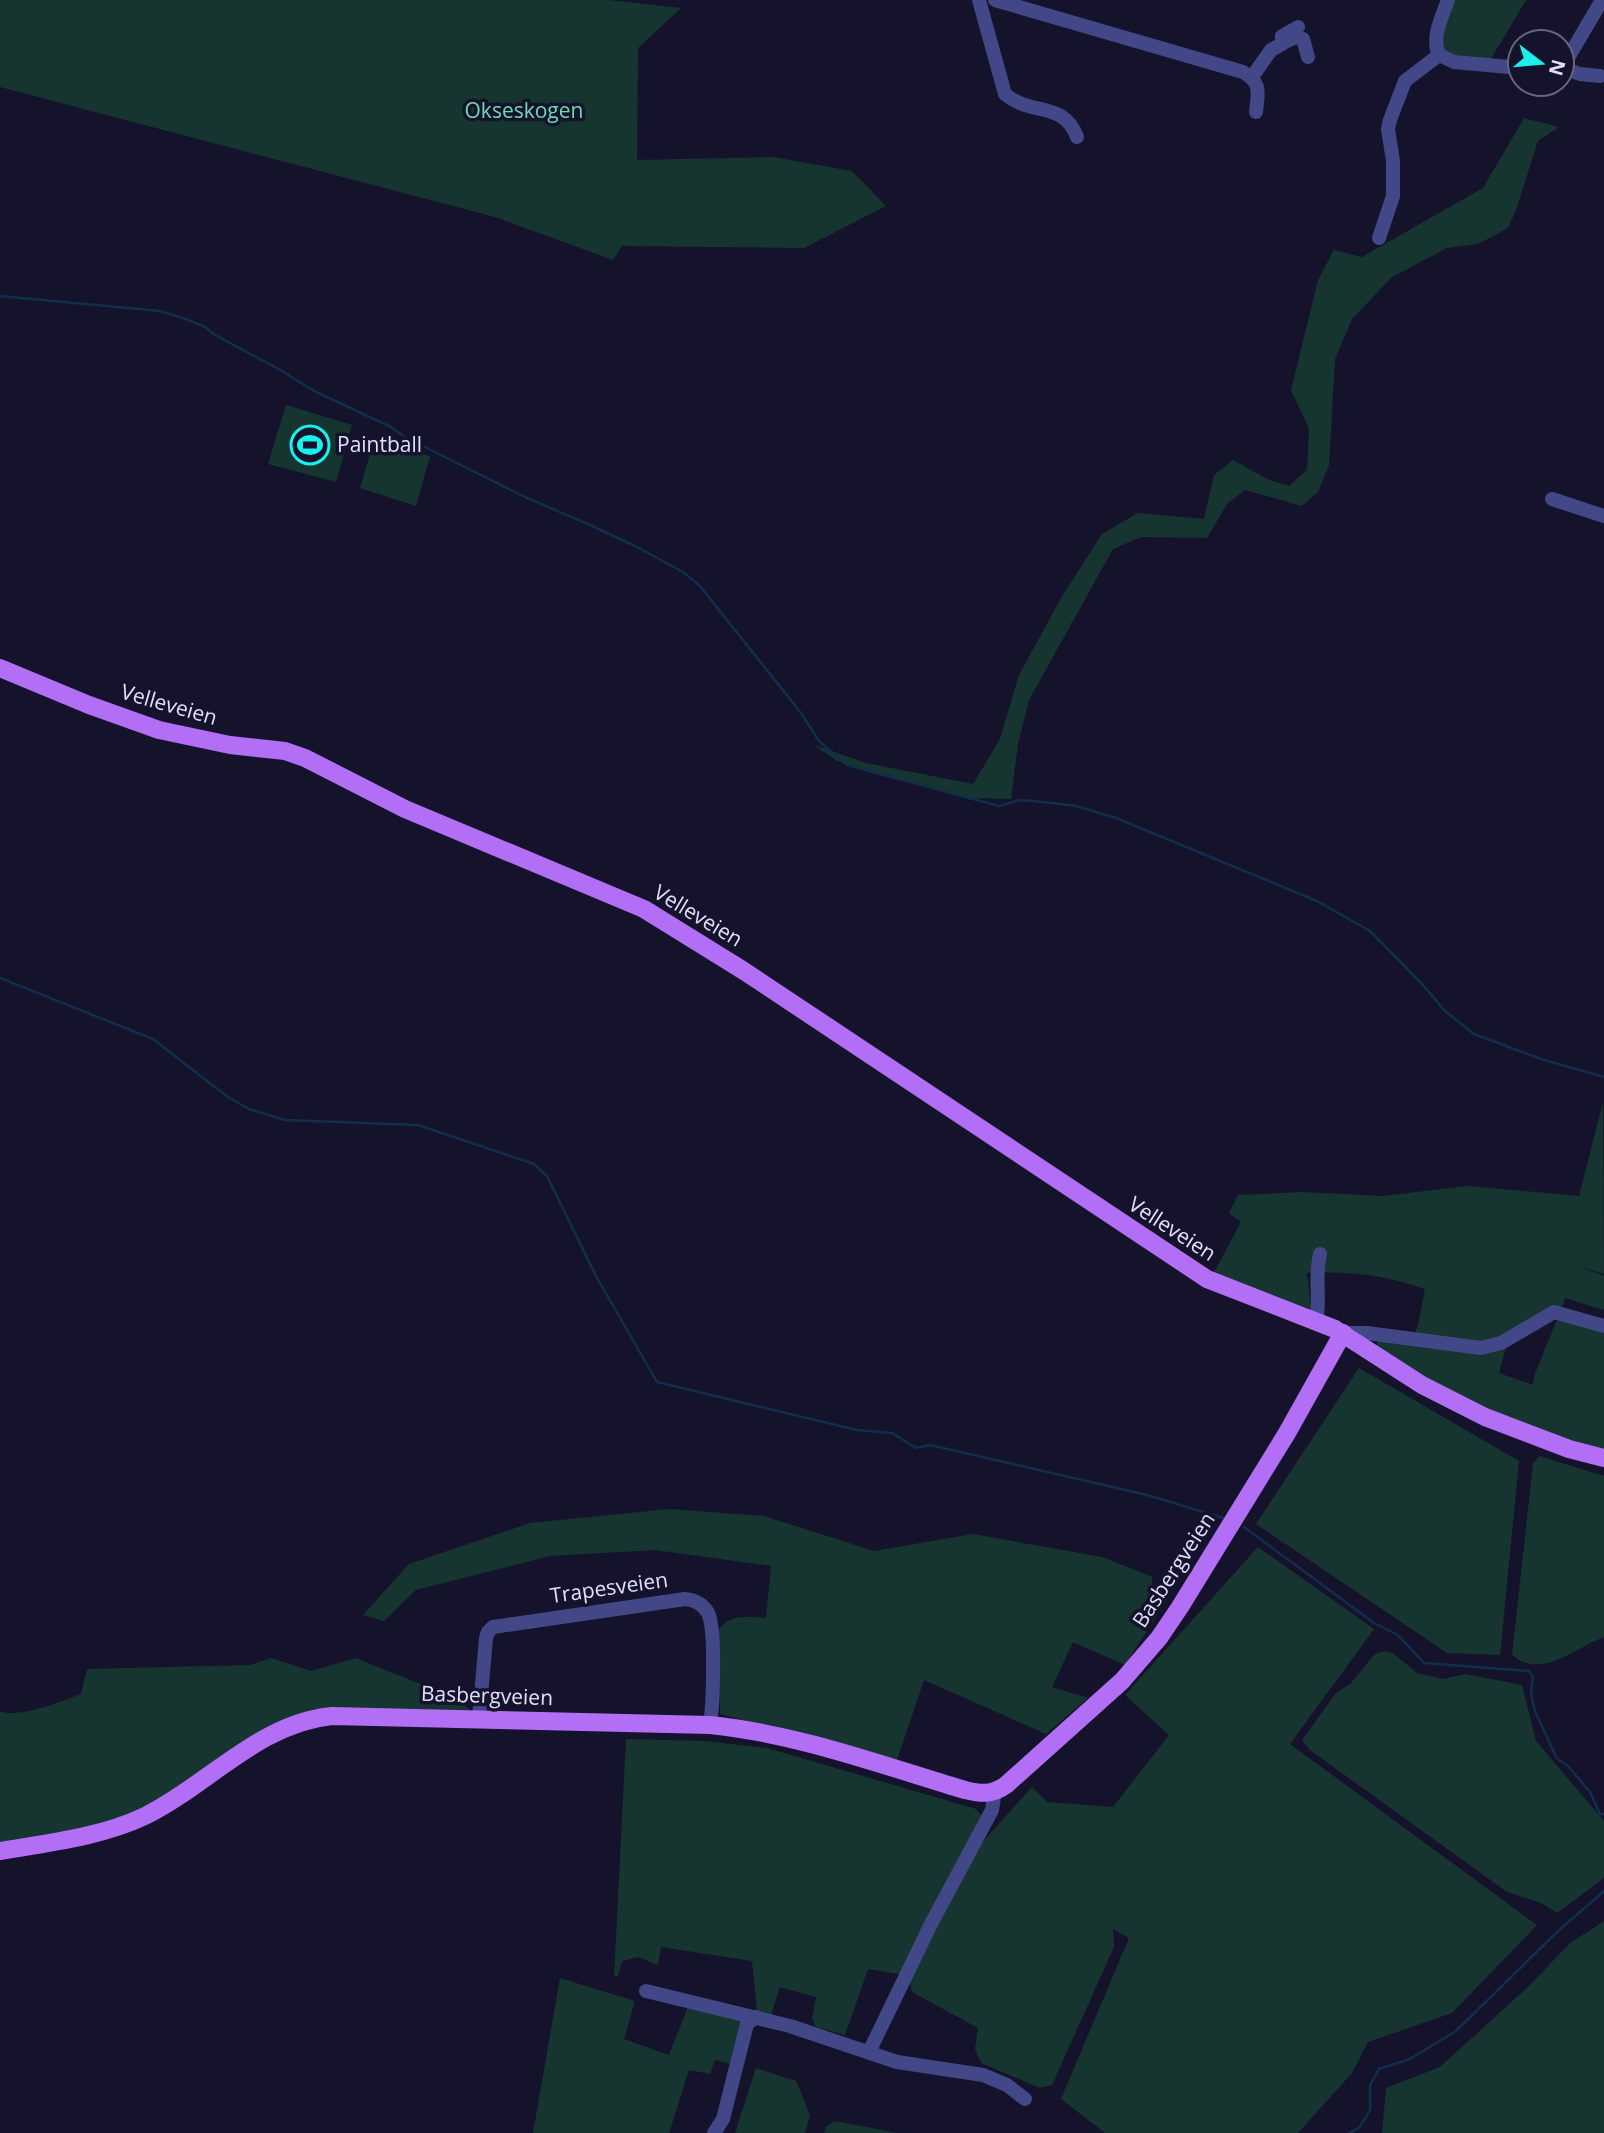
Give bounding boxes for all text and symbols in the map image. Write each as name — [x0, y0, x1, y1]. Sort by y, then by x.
north arrow — [1506, 28, 1576, 98]
text: N — [1543, 57, 1572, 79]
park label: Okseskogen — [465, 96, 583, 124]
sports icon: Paintball — [289, 424, 331, 466]
place label: Paintball — [337, 430, 422, 458]
street label: Velleveien — [118, 677, 221, 731]
street label: Velleveien — [649, 878, 748, 953]
street label: Velleveien — [1123, 1189, 1222, 1267]
street label: Basbergveien — [1125, 1506, 1221, 1632]
street label: Trapesveien — [548, 1565, 670, 1609]
street label: Basbergveien — [421, 1679, 554, 1711]

